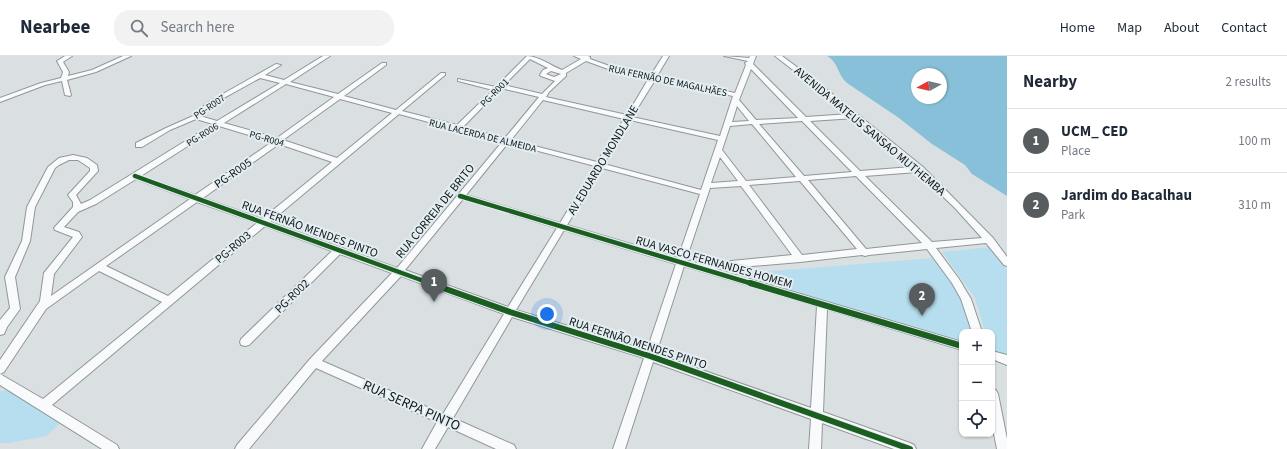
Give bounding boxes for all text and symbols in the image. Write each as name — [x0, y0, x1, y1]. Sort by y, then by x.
search box — [114, 10, 394, 46]
text: Nearbee — [20, 14, 90, 41]
icon: search — [128, 17, 150, 39]
text: Search here — [160, 17, 234, 38]
text: Home — [1060, 18, 1095, 38]
text: Map — [1117, 18, 1142, 38]
text: About — [1164, 18, 1199, 38]
text: Contact — [1221, 18, 1267, 38]
street label: RUA FERNÃO DE MAGALHÃES — [607, 62, 728, 100]
street label: AVENIDA MATEUS SANSAO MUTHEMBA — [790, 63, 949, 200]
north arrow — [911, 68, 947, 104]
text: Nearby — [1023, 70, 1077, 94]
text: 2 results — [1226, 73, 1271, 91]
street label: PG-R001 — [477, 75, 512, 110]
street label: PG-R007 — [191, 91, 228, 123]
street label: AV EDUARDO MONDLANE — [564, 102, 643, 218]
street label: RUA LACERDA DE ALMEIDA — [428, 116, 538, 156]
street label: PG-R006 — [184, 119, 221, 150]
text: UCM_ CED — [1061, 121, 1128, 142]
street label: PG-R004 — [248, 127, 286, 151]
text: 1 — [1033, 132, 1039, 150]
text: 100 m — [1238, 132, 1271, 150]
text: Place — [1061, 142, 1090, 160]
street label: PG-R005 — [211, 154, 256, 193]
street label: RUA CORREIA DE BRITO — [392, 160, 479, 262]
text: Jardim do Bacalhau — [1061, 185, 1192, 206]
text: 2 — [1033, 196, 1039, 214]
text: 310 m — [1238, 196, 1271, 214]
street label: RUA FERNÃO MENDES PINTO — [239, 197, 380, 262]
text: Park — [1061, 206, 1085, 224]
street label: PG-R003 — [212, 227, 255, 268]
street label: RUA VASCO FERNANDES HOMEM — [634, 232, 794, 293]
pin: 1 — [421, 269, 447, 302]
street label: PG-R002 — [271, 275, 314, 317]
pin: 2 — [909, 283, 935, 316]
your location — [537, 304, 557, 324]
street label: RUA FERNÃO MENDES PINTO — [567, 313, 709, 374]
map controls — [959, 329, 995, 437]
button: + — [959, 329, 995, 365]
button: − — [959, 365, 995, 401]
street label: RUA SERPA PINTO — [360, 375, 464, 436]
button: locate — [959, 401, 995, 437]

